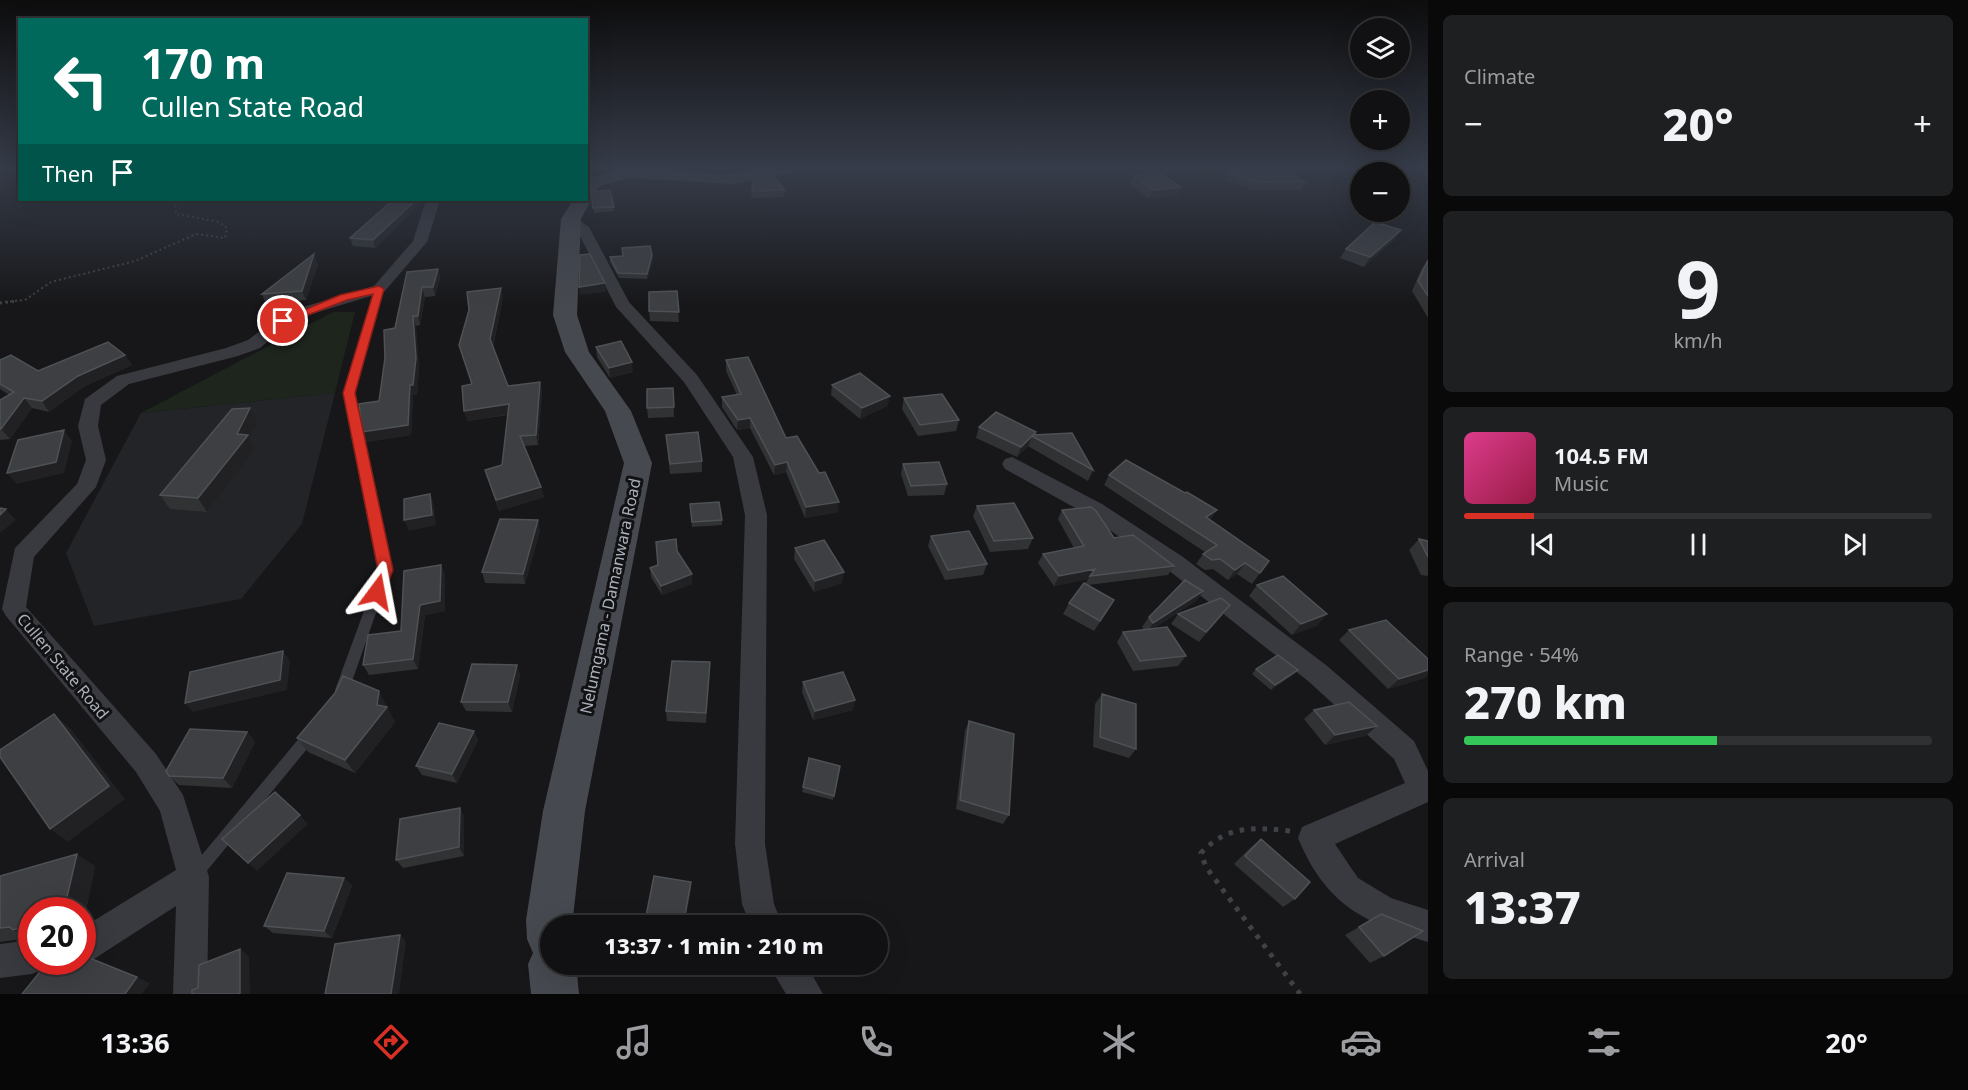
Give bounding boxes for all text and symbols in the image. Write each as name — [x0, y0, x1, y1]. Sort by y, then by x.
map controls — [1350, 18, 1410, 222]
button: layers — [1350, 18, 1410, 78]
text: 170 m — [141, 34, 265, 91]
icon: left — [42, 42, 120, 120]
text: Climate — [1464, 63, 1535, 90]
text: Cullen State Road — [141, 88, 364, 125]
button: + — [1350, 90, 1410, 150]
text: 20° — [1662, 93, 1734, 154]
text: − — [1464, 101, 1483, 146]
text: + — [1913, 101, 1932, 146]
icon: arrive — [106, 156, 139, 189]
text: Then — [42, 158, 94, 188]
button: − — [1350, 162, 1410, 222]
text: 9 — [1676, 235, 1720, 341]
pin — [257, 295, 308, 346]
icon: arrive — [266, 304, 299, 337]
text: km/h — [1673, 327, 1723, 354]
text: 104.5 FM — [1554, 440, 1649, 470]
text: Music — [1554, 470, 1609, 497]
street label: Nelumgama - Damanwara Road — [574, 476, 646, 716]
icon: previous — [1526, 528, 1559, 561]
icon: pause — [1682, 528, 1715, 561]
icon: next — [1838, 528, 1871, 561]
position arrow — [345, 560, 409, 624]
street label: Cullen State Road — [12, 608, 114, 724]
text: Range · 54% — [1464, 641, 1579, 668]
text: 270 km — [1464, 671, 1627, 732]
text: Arrival — [1464, 846, 1525, 873]
text: 13:37 — [1464, 876, 1581, 937]
speed limit sign: 20 — [18, 897, 96, 975]
text: 13:37 · 1 min · 210 m — [604, 930, 824, 960]
icon: directions — [370, 1021, 412, 1063]
icon: music — [613, 1021, 655, 1063]
icon: phone — [855, 1021, 897, 1063]
icon: climate — [1098, 1021, 1140, 1063]
icon: car — [1340, 1021, 1382, 1063]
icon: filters — [1583, 1021, 1625, 1063]
text: 13:36 — [100, 1024, 170, 1061]
text: 20° — [1825, 1024, 1868, 1061]

